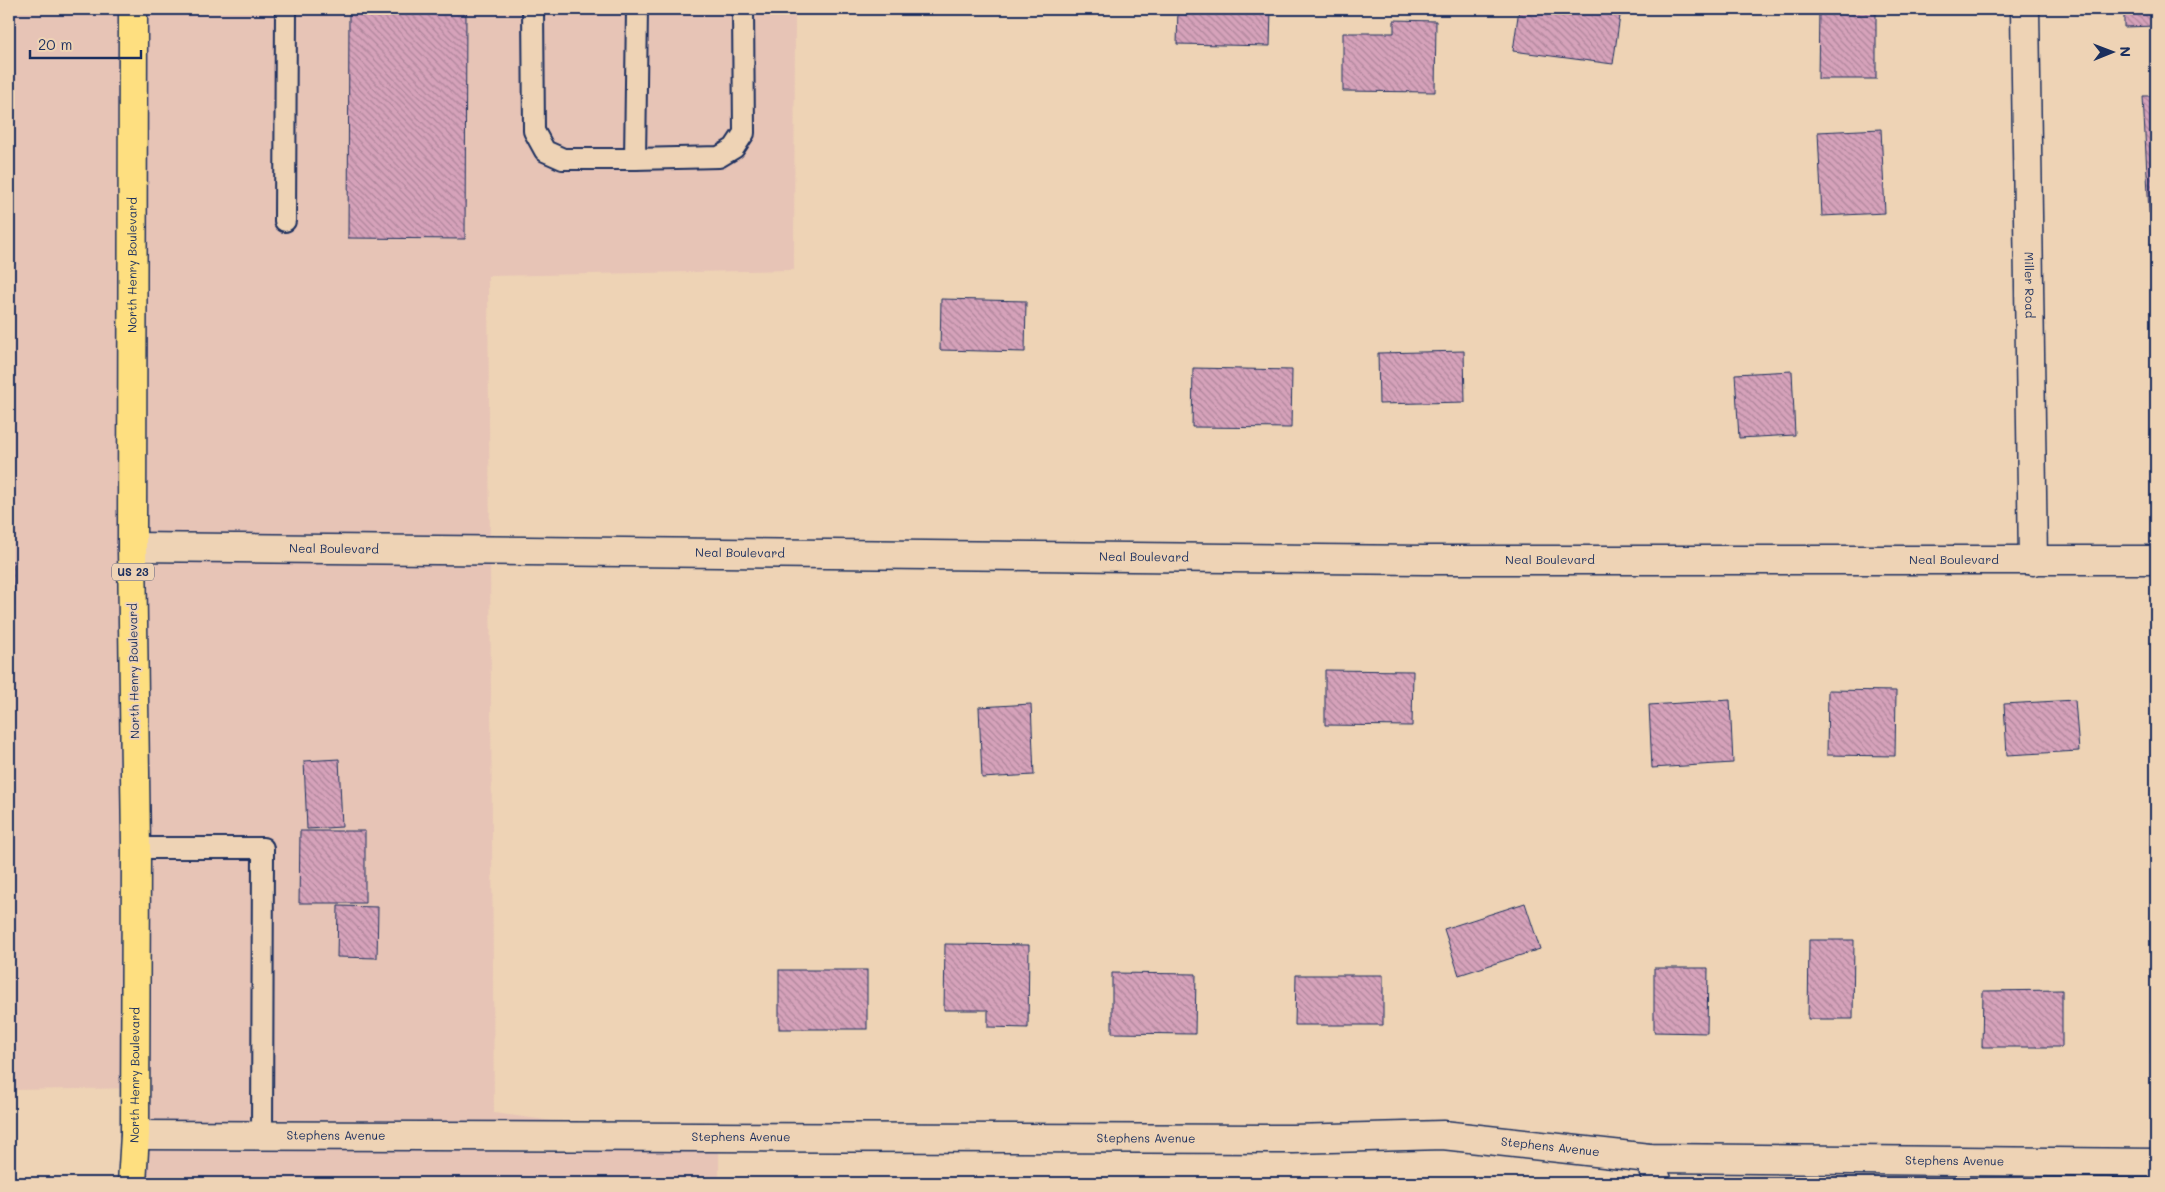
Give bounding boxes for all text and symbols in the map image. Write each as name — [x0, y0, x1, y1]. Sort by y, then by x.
scale bar — [30, 28, 141, 60]
north arrow — [2088, 28, 2138, 78]
text: 20 m — [38, 34, 72, 54]
text: N — [2116, 46, 2135, 57]
street label: North Henry Boulevard — [123, 197, 140, 333]
street label: Miller Road — [2022, 252, 2038, 319]
street label: Neal Boulevard — [289, 540, 379, 556]
street label: Neal Boulevard — [695, 544, 785, 561]
street label: Neal Boulevard — [1099, 548, 1189, 565]
street label: Neal Boulevard — [1505, 551, 1595, 567]
street label: Neal Boulevard — [1909, 551, 1999, 567]
road number: US 23 — [112, 564, 154, 580]
street label: North Henry Boulevard — [124, 603, 142, 739]
street label: North Henry Boulevard — [126, 1007, 142, 1143]
street label: Stephens Avenue — [286, 1127, 386, 1143]
street label: Stephens Avenue — [691, 1128, 791, 1144]
street label: Stephens Avenue — [1096, 1129, 1196, 1146]
street label: Stephens Avenue — [1500, 1133, 1600, 1159]
street label: Stephens Avenue — [1905, 1152, 2004, 1169]

